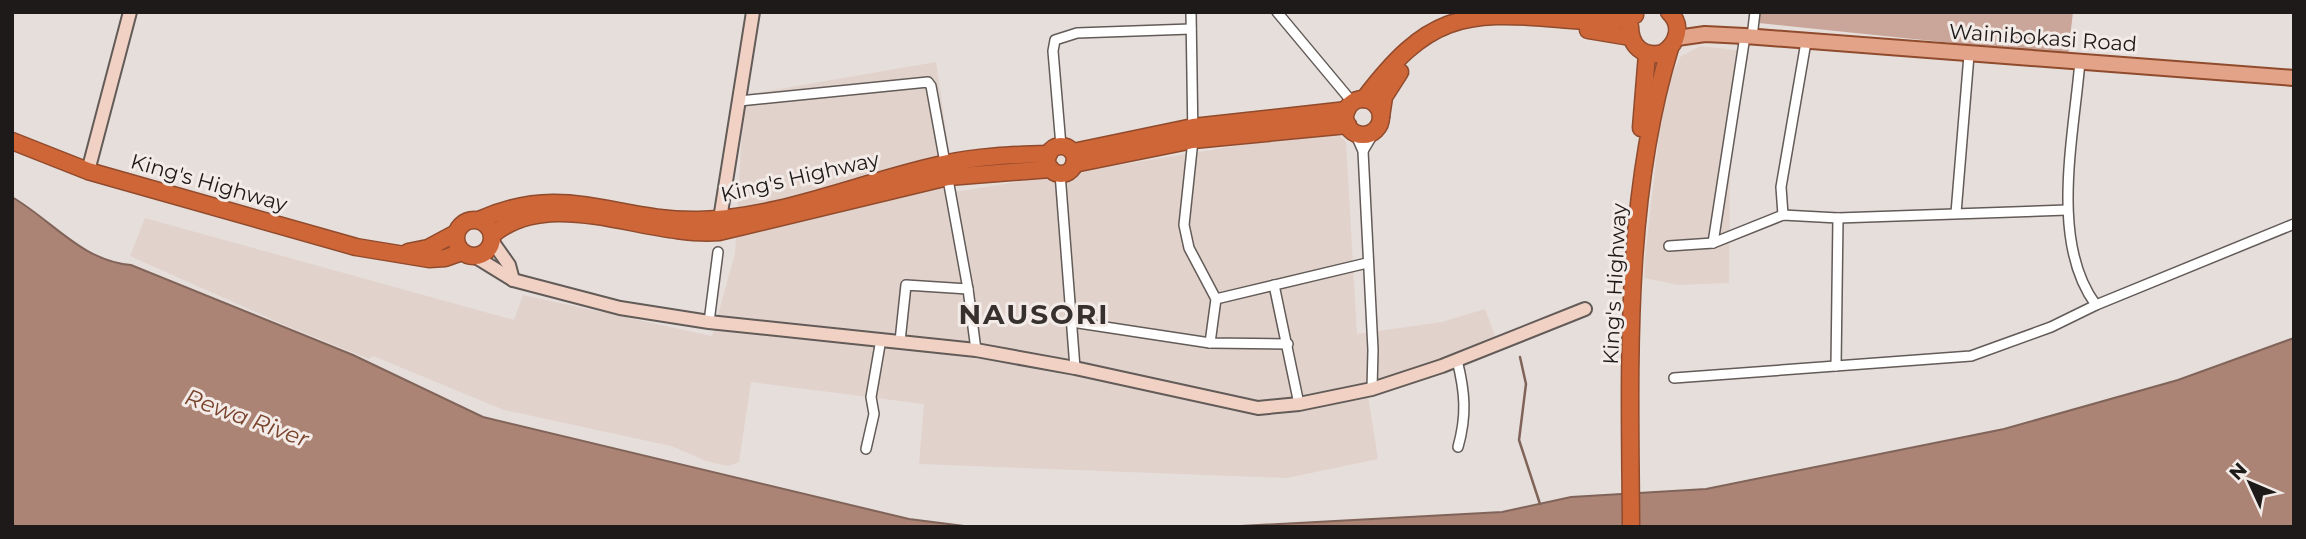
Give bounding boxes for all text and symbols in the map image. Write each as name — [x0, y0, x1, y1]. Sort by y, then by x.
street label: Wainibokasi Road — [1948, 18, 2138, 57]
street label: King's Highway — [718, 146, 882, 207]
street label: King's Highway — [128, 148, 291, 217]
street label: King's Highway — [1598, 202, 1631, 365]
district label: NAUSORI — [959, 297, 1109, 331]
water label: Rewa River — [181, 383, 314, 454]
north arrow — [2215, 448, 2285, 518]
text: N — [2225, 458, 2252, 485]

